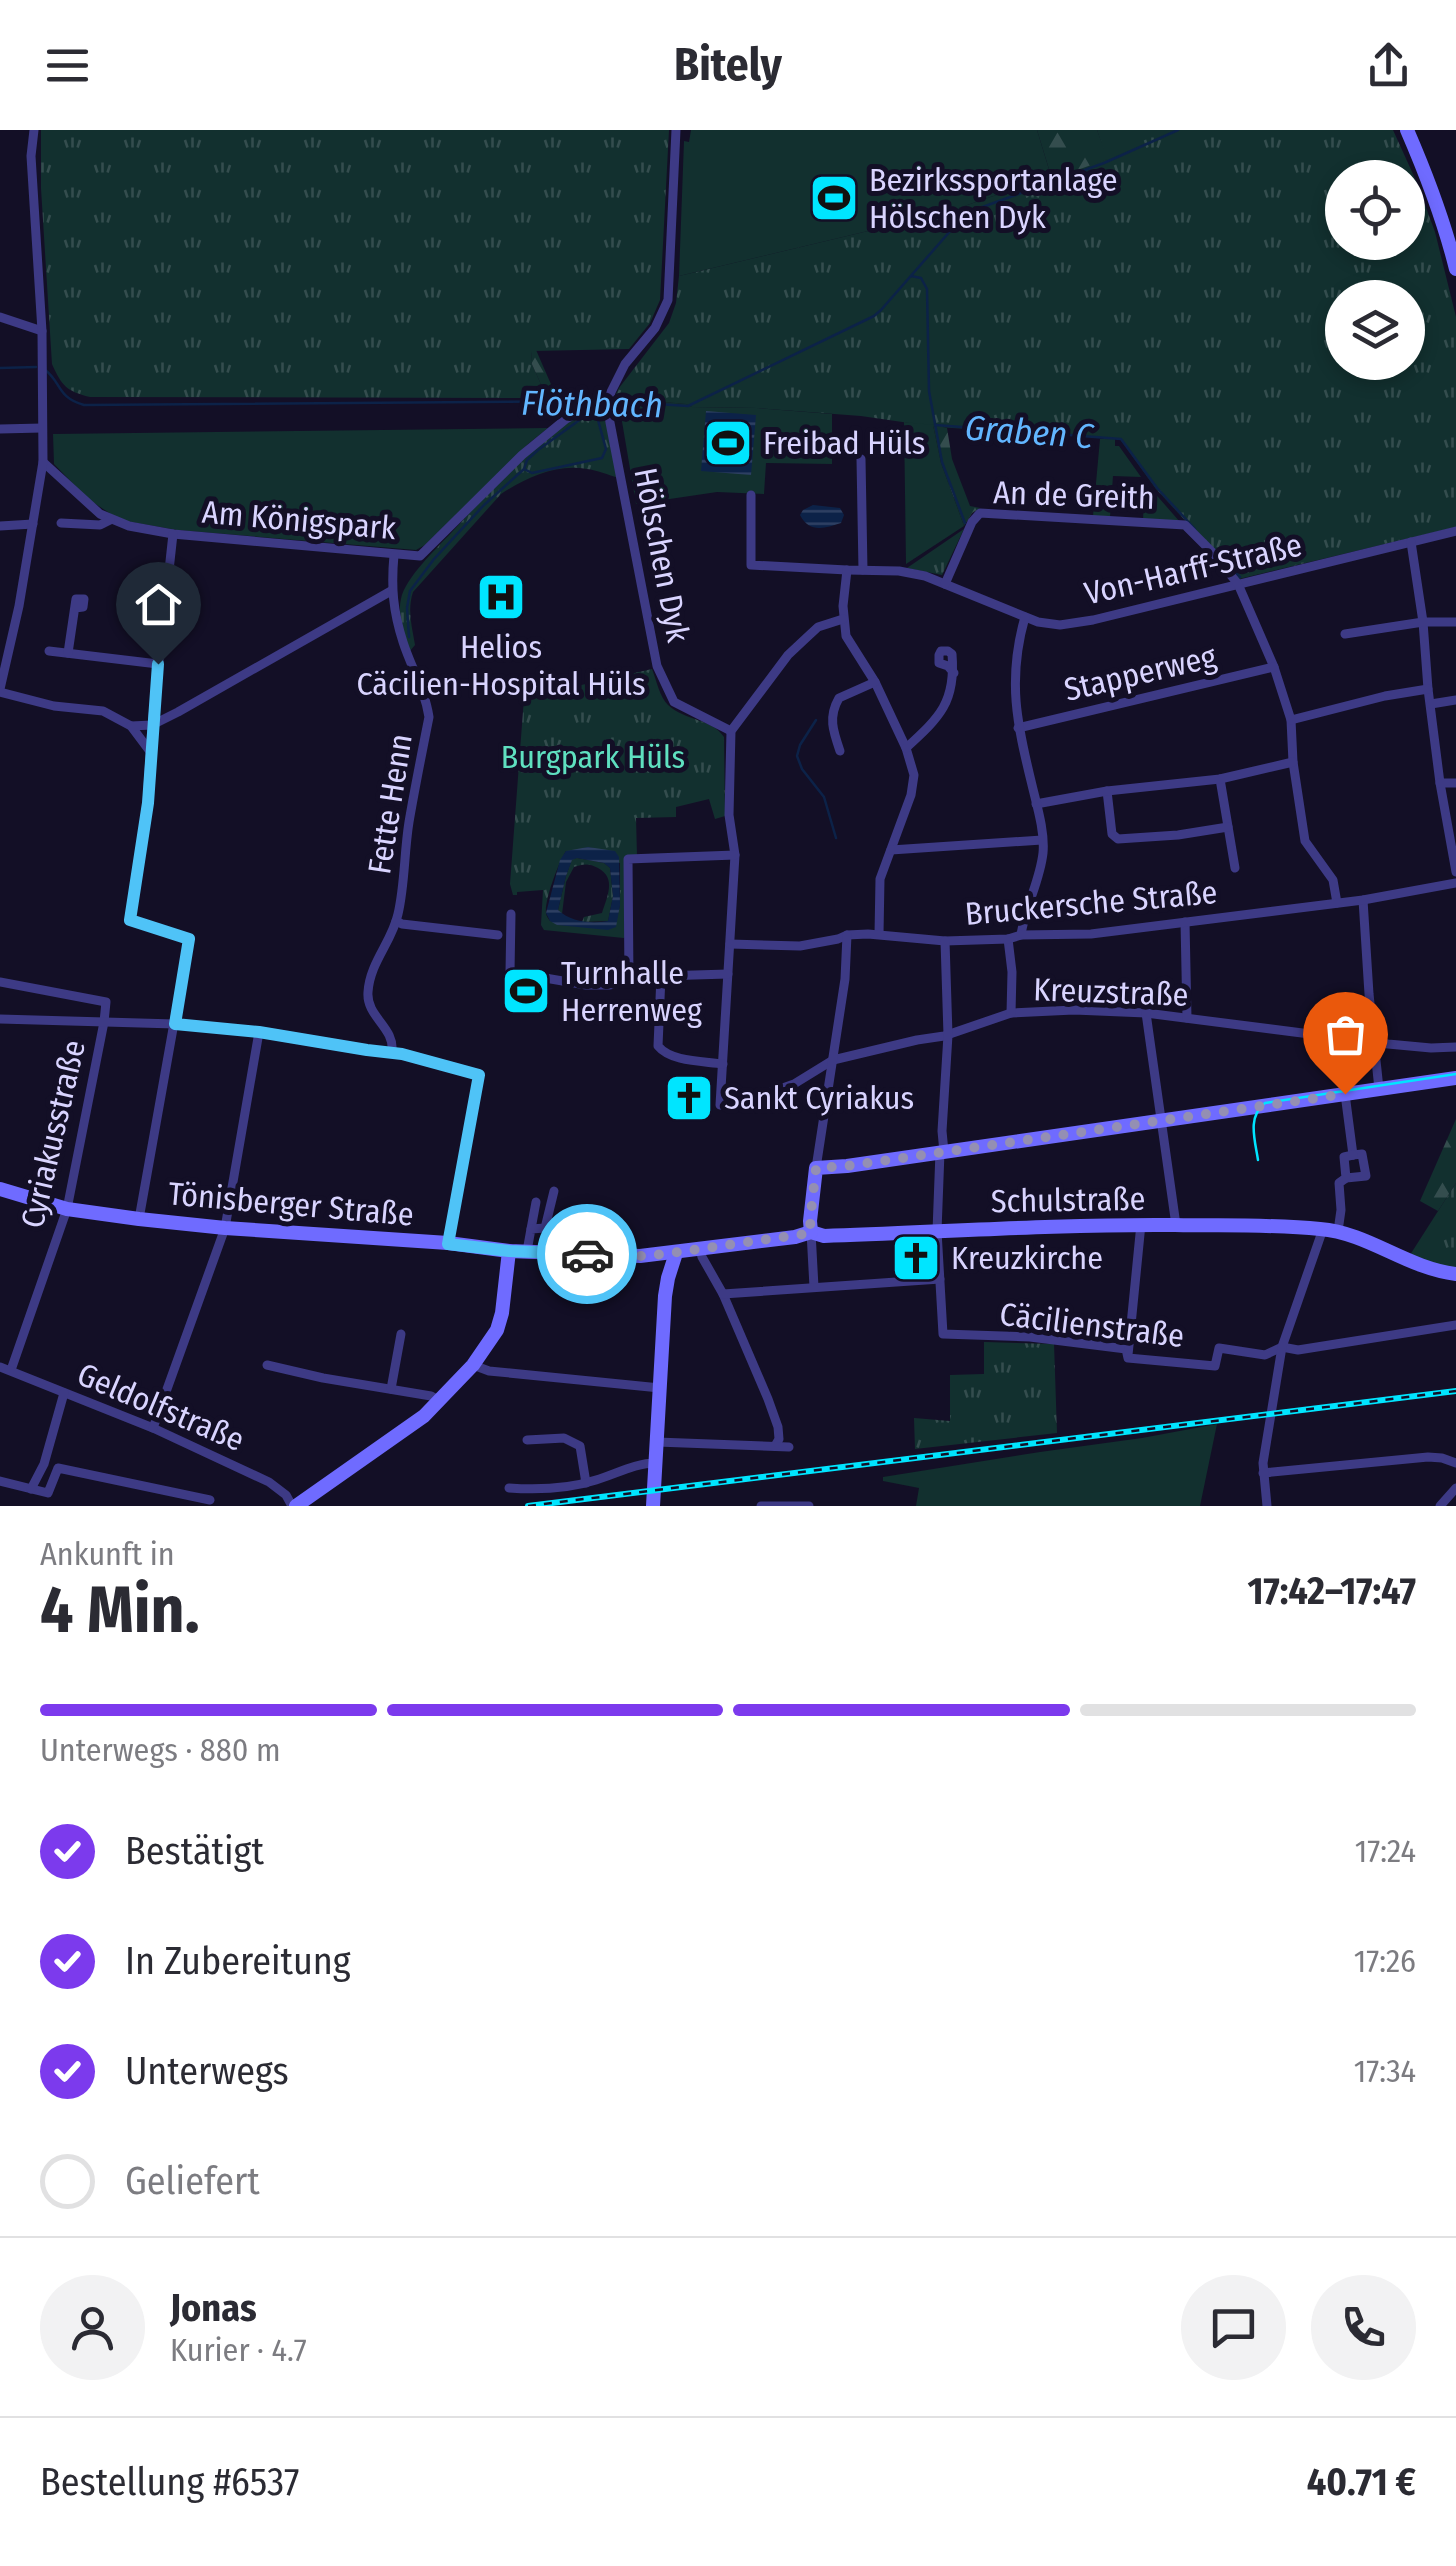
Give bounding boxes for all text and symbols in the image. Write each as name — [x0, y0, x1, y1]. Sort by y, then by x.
icon: menu — [40, 38, 95, 93]
text: Bitely — [674, 38, 782, 92]
icon: share — [1361, 38, 1416, 93]
map controls — [1325, 160, 1425, 380]
button: locate — [1325, 160, 1425, 260]
place label: Bezirkssportanlage Hölschen Dyk — [869, 161, 1118, 236]
sports icon: Bezirkssportanlage Hölschen Dyk — [808, 172, 860, 224]
button: layers — [1325, 280, 1425, 380]
water label: Flöthbach — [521, 382, 663, 426]
water label: Graben C — [964, 407, 1096, 458]
sports icon: Freibad Hüls — [702, 417, 754, 469]
place label: Freibad Hüls — [763, 424, 925, 462]
street label: Hölschen Dyk — [626, 465, 698, 646]
street label: An de Greith — [993, 473, 1155, 517]
street label: Am Königspark — [201, 493, 397, 547]
street label: Von-Harff-Straße — [1081, 526, 1305, 612]
pin — [116, 562, 201, 665]
hospital icon: Helios Cäcilien-Hospital Hüls — [475, 571, 527, 623]
icon: home — [131, 577, 186, 632]
place label: Helios Cäcilien-Hospital Hüls — [356, 628, 646, 703]
street label: Stapperweg — [1060, 637, 1220, 709]
street label: Fette Henn — [360, 731, 420, 877]
park label: Burgpark Hüls — [501, 738, 685, 776]
street label: Bruckersche Straße — [963, 873, 1219, 933]
place label: Turnhalle Herrenweg — [561, 954, 702, 1029]
sports icon: Turnhalle Herrenweg — [500, 965, 552, 1017]
street label: Kreuzstraße — [1033, 970, 1189, 1014]
pin — [1303, 992, 1388, 1095]
icon: bag — [1318, 1007, 1373, 1062]
street label: Cyriakusstraße — [13, 1036, 93, 1232]
church icon: Sankt Cyriakus — [663, 1072, 715, 1124]
place label: Sankt Cyriakus — [724, 1079, 914, 1117]
street label: Tönisberger Straße — [167, 1174, 415, 1234]
street label: Schulstraße — [990, 1180, 1146, 1220]
courier — [537, 1204, 637, 1304]
icon: car — [560, 1227, 615, 1282]
church icon: Kreuzkirche — [890, 1232, 942, 1284]
place label: Kreuzkirche — [951, 1239, 1103, 1277]
street label: Cäcilienstraße — [998, 1295, 1186, 1355]
street label: Geldolfstraße — [72, 1355, 250, 1459]
text: Ankunft in — [40, 1535, 175, 1573]
text: 17:42–17:47 — [1247, 1568, 1416, 1614]
text: 4 Min. — [40, 1571, 200, 1649]
text: Unterwegs · 880 m — [40, 1731, 281, 1769]
icon: check — [40, 1824, 95, 1879]
text: Bestätigt — [125, 1828, 264, 1874]
text: 17:24 — [1355, 1832, 1416, 1870]
icon: check — [40, 1934, 95, 1989]
text: In Zubereitung — [125, 1938, 351, 1984]
text: 17:26 — [1354, 1942, 1416, 1980]
icon: check — [40, 2044, 95, 2099]
text: Unterwegs — [125, 2048, 289, 2094]
text: 17:34 — [1354, 2052, 1416, 2090]
text: Geliefert — [125, 2158, 260, 2204]
button: person — [40, 2275, 145, 2380]
button: chat — [1181, 2275, 1286, 2380]
button: phone — [1311, 2275, 1416, 2380]
text: Jonas — [170, 2285, 257, 2331]
text: Kurier · 4.7 — [170, 2331, 307, 2369]
text: Bestellung #6537 — [40, 2459, 299, 2505]
text: 40.71 € — [1307, 2459, 1416, 2505]

